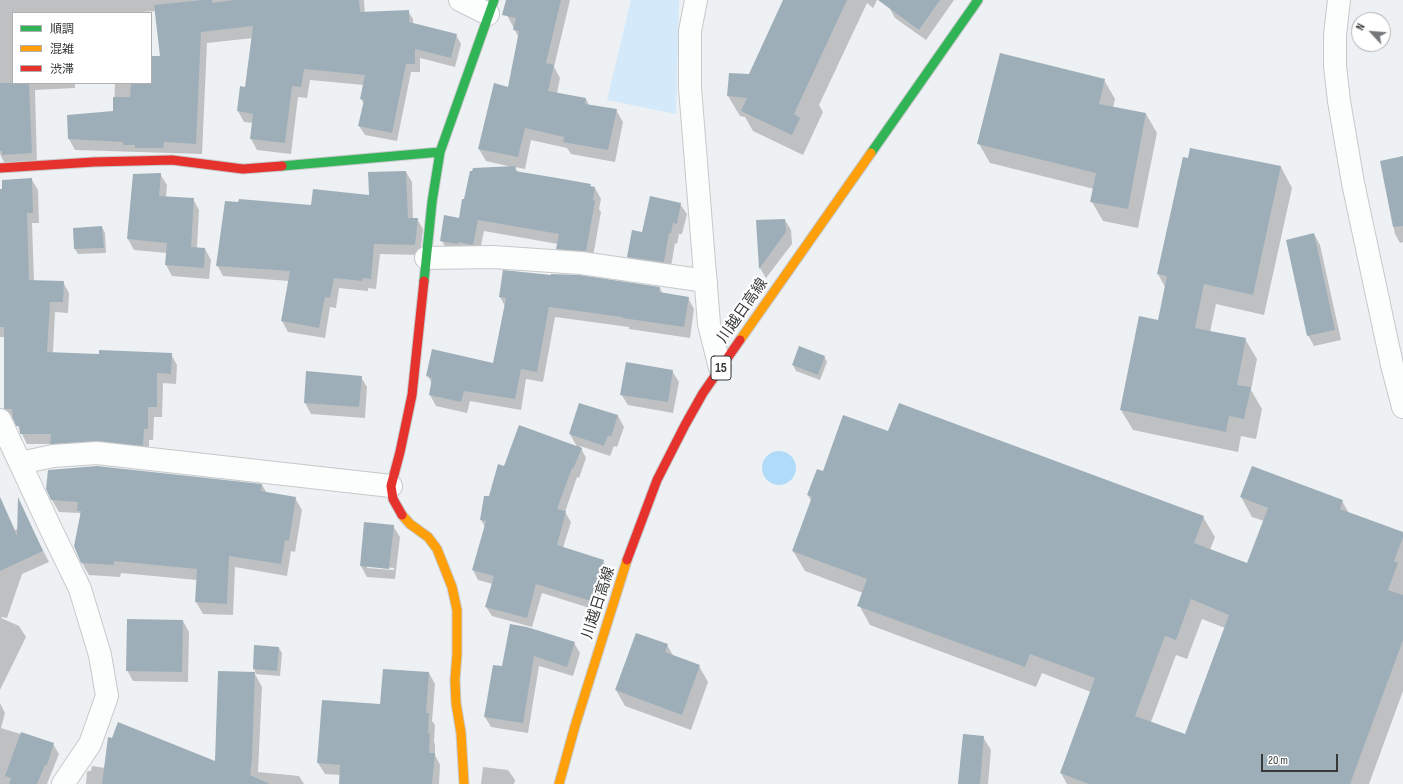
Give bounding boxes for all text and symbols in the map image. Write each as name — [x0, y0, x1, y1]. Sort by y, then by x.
legend — [12, 12, 152, 84]
north arrow — [1351, 12, 1391, 52]
text: N — [1354, 21, 1368, 32]
text: 順調 — [50, 22, 74, 37]
text: 混雑 — [50, 42, 74, 57]
text: 渋滞 — [50, 62, 74, 77]
street label: 川越日高線 — [714, 275, 772, 347]
road number: 15 — [711, 356, 731, 380]
street label: 川越日高線 — [579, 565, 619, 641]
scale bar — [1263, 746, 1340, 772]
text: 20 m — [1268, 753, 1288, 768]

